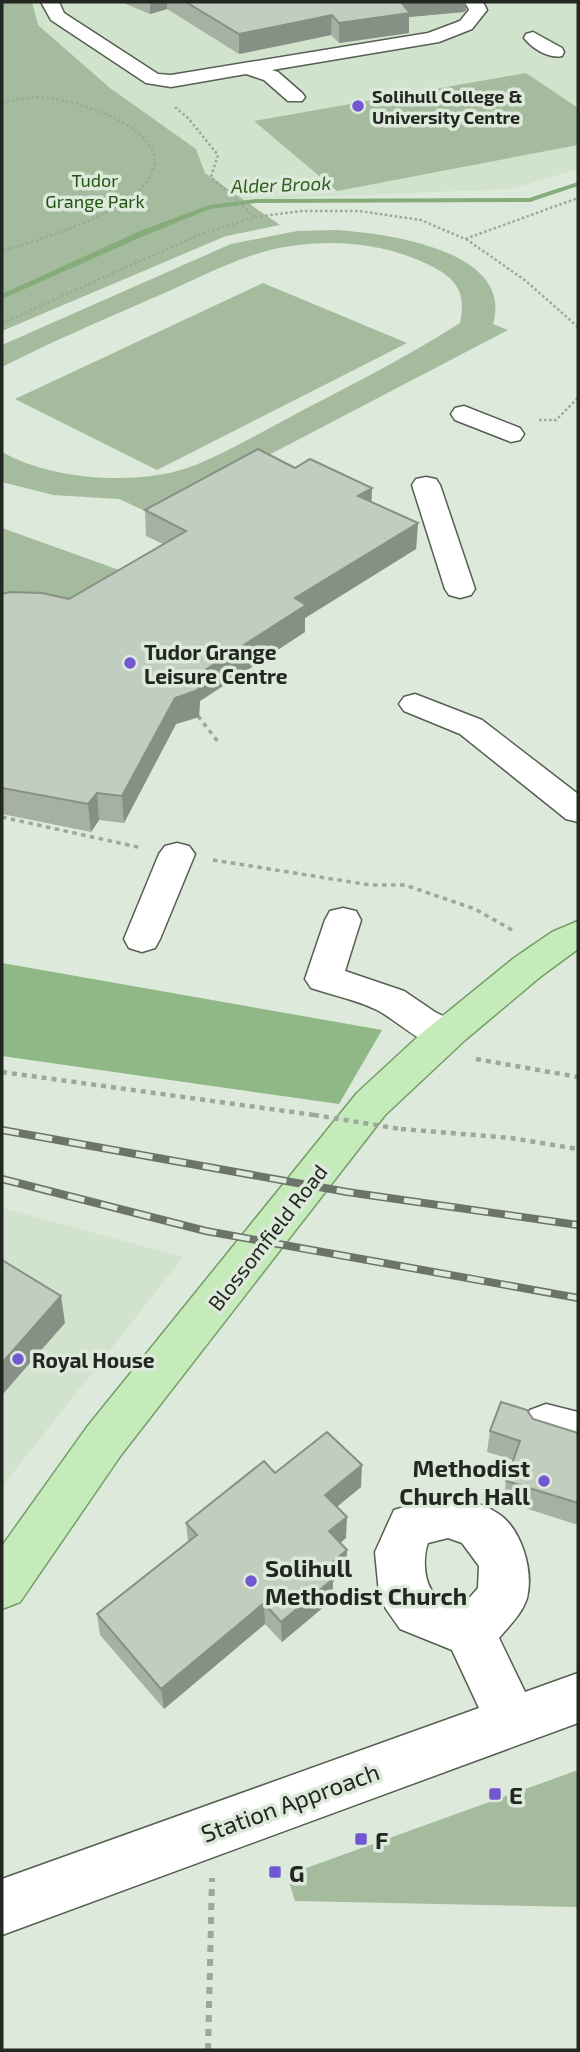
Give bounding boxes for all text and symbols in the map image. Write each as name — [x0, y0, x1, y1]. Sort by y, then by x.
place label: Solihull College & University Centre — [372, 85, 522, 128]
marker: Solihull College & University Centre — [350, 98, 366, 114]
park label: Tudor Grange Park — [45, 169, 145, 212]
water label: Alder Brook — [229, 171, 332, 197]
place label: Tudor Grange Leisure Centre — [144, 639, 288, 688]
marker: Tudor Grange Leisure Centre — [122, 655, 138, 671]
street label: Blossomfield Road — [202, 1159, 332, 1315]
place label: Royal House — [32, 1347, 155, 1373]
marker: Royal House — [10, 1351, 26, 1367]
place label: Methodist Church Hall — [399, 1453, 530, 1510]
marker: Methodist Church Hall — [536, 1473, 552, 1489]
place label: Solihull Methodist Church — [265, 1553, 467, 1610]
marker: Solihull Methodist Church — [243, 1573, 259, 1589]
street label: Station Approach — [197, 1756, 383, 1848]
place label: E — [509, 1780, 523, 1809]
marker: E — [487, 1786, 503, 1802]
place label: F — [375, 1825, 388, 1854]
marker: F — [353, 1831, 369, 1847]
place label: G — [289, 1858, 305, 1887]
marker: G — [267, 1864, 283, 1880]

